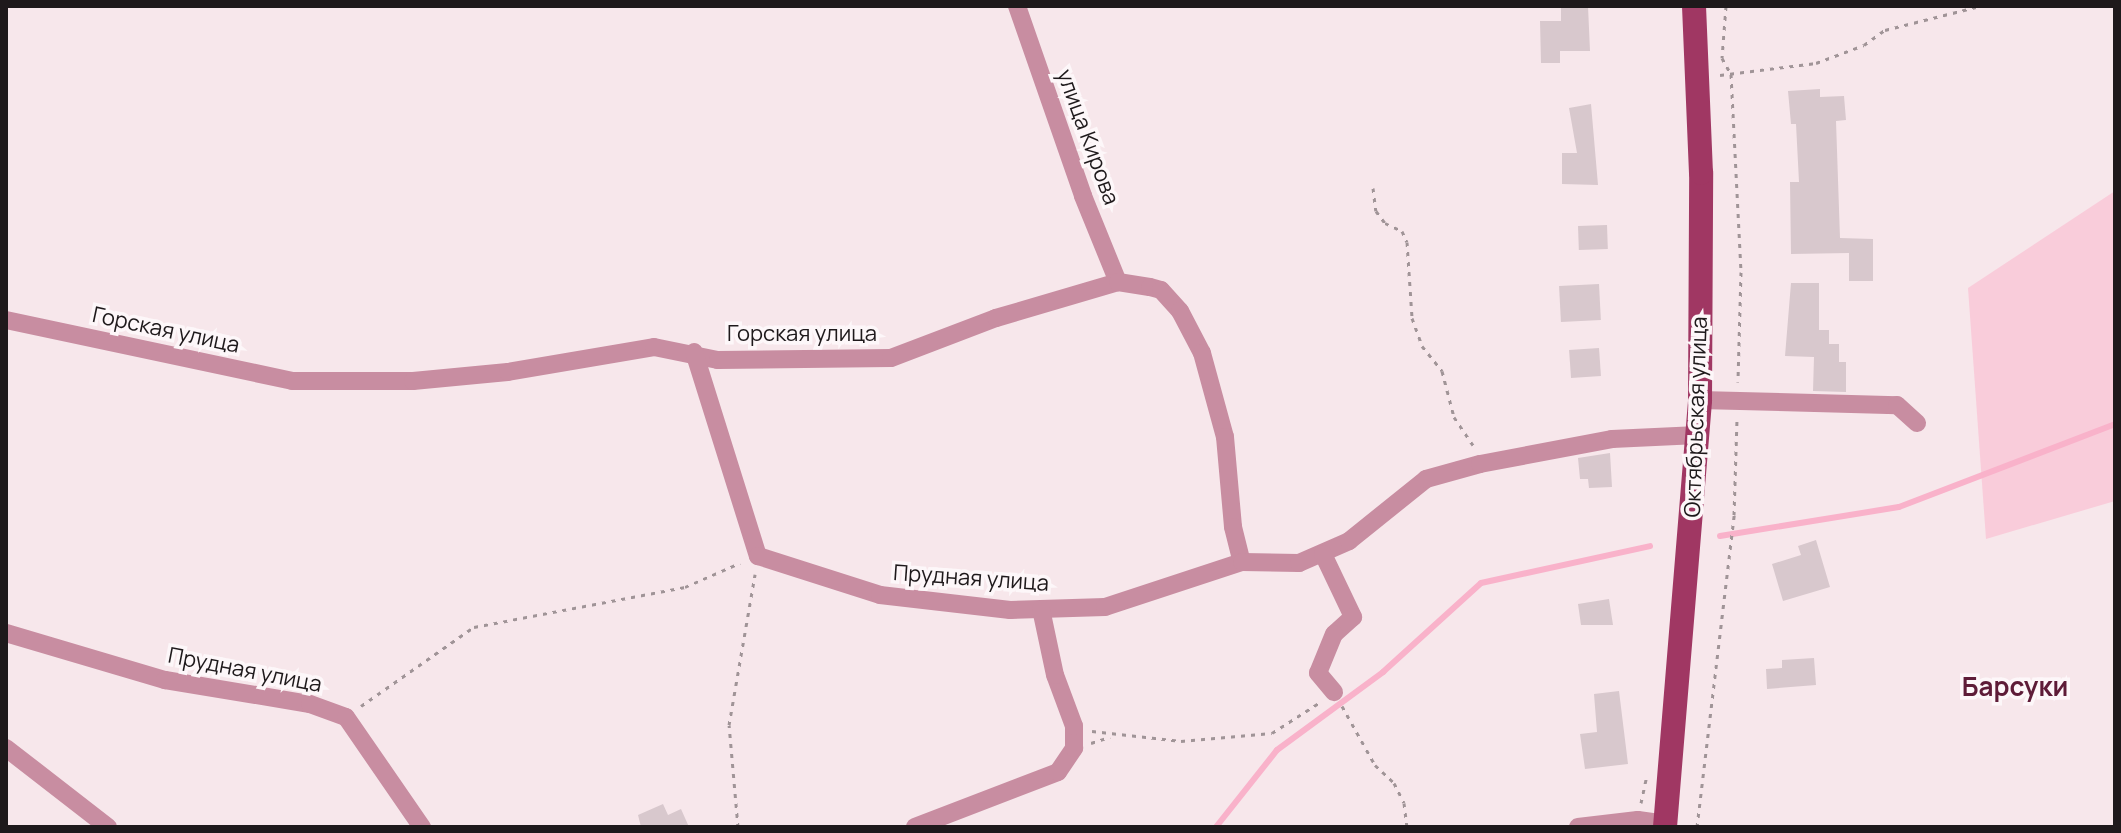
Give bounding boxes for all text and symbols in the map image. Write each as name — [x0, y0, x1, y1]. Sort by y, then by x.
street label: улица Кирова — [1051, 66, 1125, 208]
street label: Горская улица — [90, 302, 242, 358]
street label: Октябрьская улица — [1679, 316, 1713, 518]
street label: Горская улица — [727, 321, 877, 347]
street label: Прудная улица — [892, 559, 1050, 597]
street label: Прудная улица — [166, 642, 324, 698]
district label: Барсуки — [1962, 671, 2068, 703]

